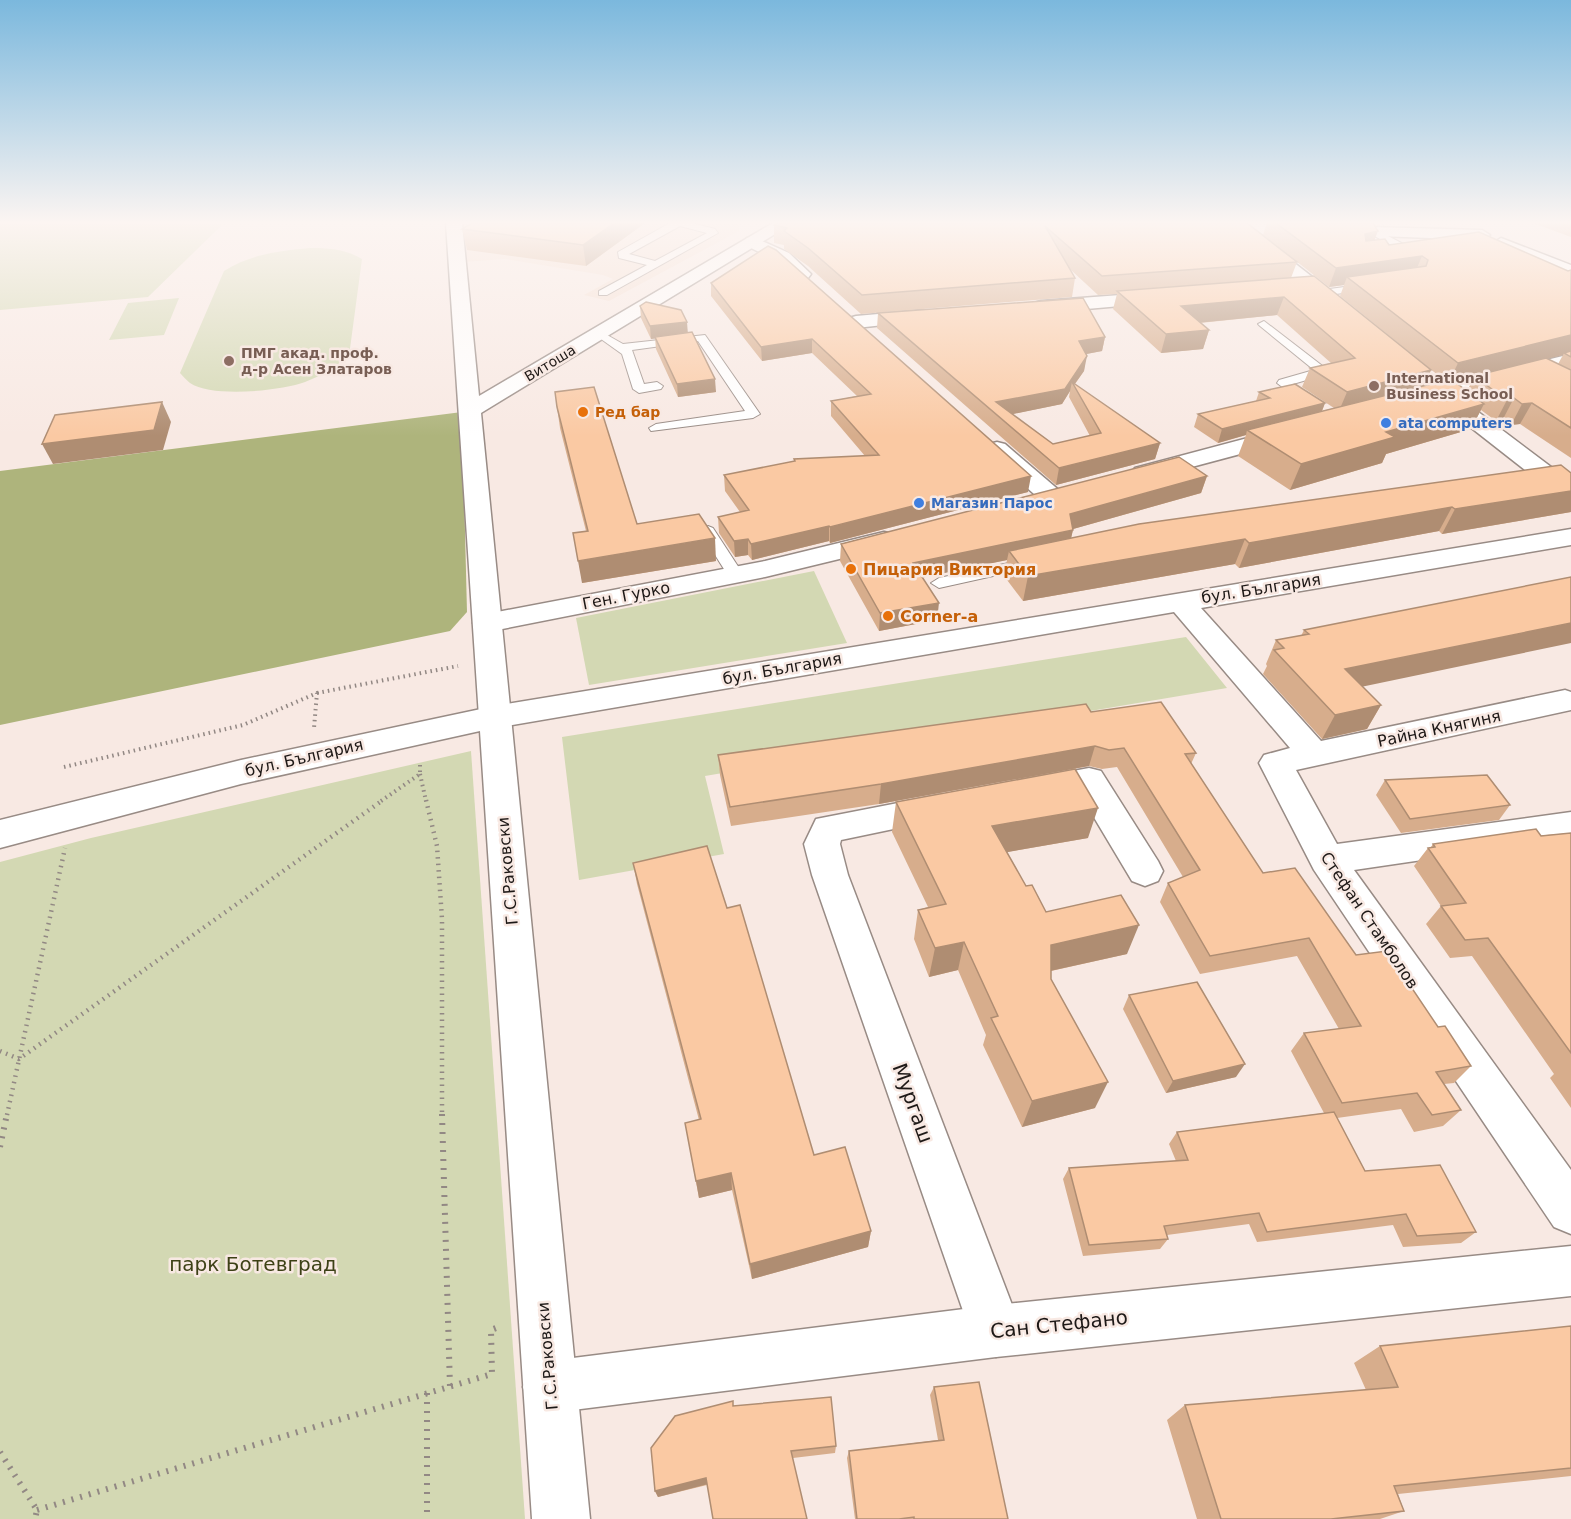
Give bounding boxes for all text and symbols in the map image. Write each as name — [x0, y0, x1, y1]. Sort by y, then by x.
street label: Витоша — [522, 342, 578, 384]
place label: ПМГ акад. проф. д-р Асен Златаров — [241, 345, 392, 377]
marker: ПМГ акад. проф. д-р Асен Златаров — [222, 354, 236, 368]
place label: International Business School — [1386, 370, 1513, 402]
marker: International Business School — [1367, 379, 1381, 393]
place label: Ред бар — [595, 404, 660, 420]
marker: Ред бар — [576, 405, 590, 419]
place label: ata computers — [1398, 415, 1512, 431]
marker: ata computers — [1379, 416, 1393, 430]
place label: Магазин Парос — [931, 495, 1053, 511]
marker: Магазин Парос — [912, 496, 926, 510]
place label: Пицария Виктория — [863, 560, 1036, 579]
marker: Пицария Виктория — [844, 562, 858, 576]
street label: бул. България — [1200, 570, 1322, 607]
street label: Ген. Гурко — [581, 578, 672, 613]
place label: Corner-a — [900, 607, 978, 626]
marker: Corner-a — [881, 609, 895, 623]
street label: бул. България — [721, 649, 843, 688]
street label: Райна Княгиня — [1376, 706, 1502, 751]
street label: бул. България — [243, 735, 365, 780]
street label: Г.С.Раковски — [493, 816, 522, 926]
street label: Стефан Стамболов — [1317, 848, 1422, 992]
street label: Мургаш — [888, 1060, 938, 1146]
park label: парк Ботевград — [169, 1252, 337, 1276]
street label: Г.С.Раковски — [533, 1301, 562, 1411]
street label: Сан Стефано — [989, 1305, 1129, 1343]

